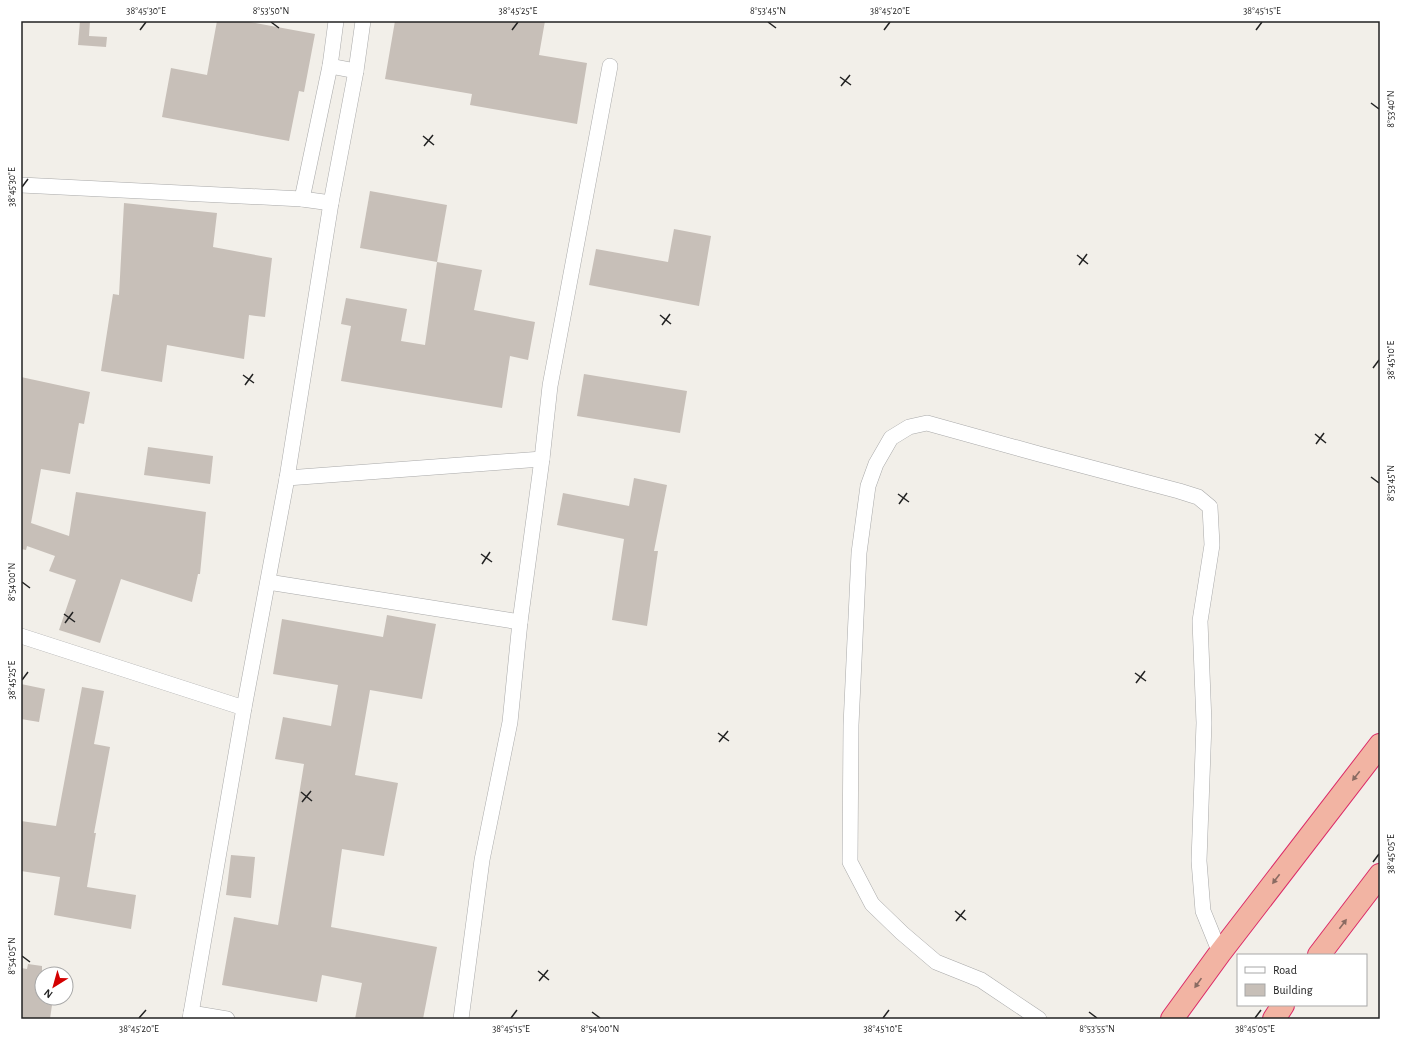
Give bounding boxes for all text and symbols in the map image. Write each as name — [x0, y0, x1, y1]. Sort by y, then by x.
text: 38°45'30"E — [126, 6, 166, 16]
text: 8°53'50"N — [253, 6, 289, 16]
text: 38°45'25"E — [499, 6, 538, 16]
text: 8°53'45"N — [750, 6, 786, 16]
text: 38°45'20"E — [870, 6, 910, 16]
text: 38°45'15"E — [1243, 6, 1281, 16]
text: 8°53'40"N — [1386, 90, 1396, 128]
text: 38°45'30"E — [7, 167, 17, 207]
text: 38°45'10"E — [1386, 340, 1396, 379]
text: 8°53'45"N — [1386, 465, 1396, 501]
text: 8°54'00"N — [7, 563, 17, 601]
text: 38°45'25"E — [7, 660, 17, 699]
one-way arrow — [1352, 771, 1361, 782]
text: 38°45'05"E — [1386, 834, 1396, 874]
one-way arrow — [1272, 873, 1280, 884]
one-way arrow — [1339, 918, 1347, 929]
text: 8°54'05"N — [7, 937, 17, 975]
legend — [1237, 954, 1367, 1006]
text: Road — [1273, 964, 1297, 976]
north arrow — [34, 966, 74, 1006]
one-way arrow — [1194, 977, 1202, 988]
text: Building — [1273, 984, 1313, 996]
text: N — [42, 987, 55, 1000]
text: 38°45'20"E — [119, 1024, 159, 1034]
text: 38°45'15"E — [492, 1024, 530, 1034]
text: 8°54'00"N — [581, 1024, 619, 1034]
text: 38°45'10"E — [864, 1024, 903, 1034]
text: 8°53'55"N — [1079, 1024, 1115, 1034]
text: 38°45'05"E — [1235, 1024, 1275, 1034]

